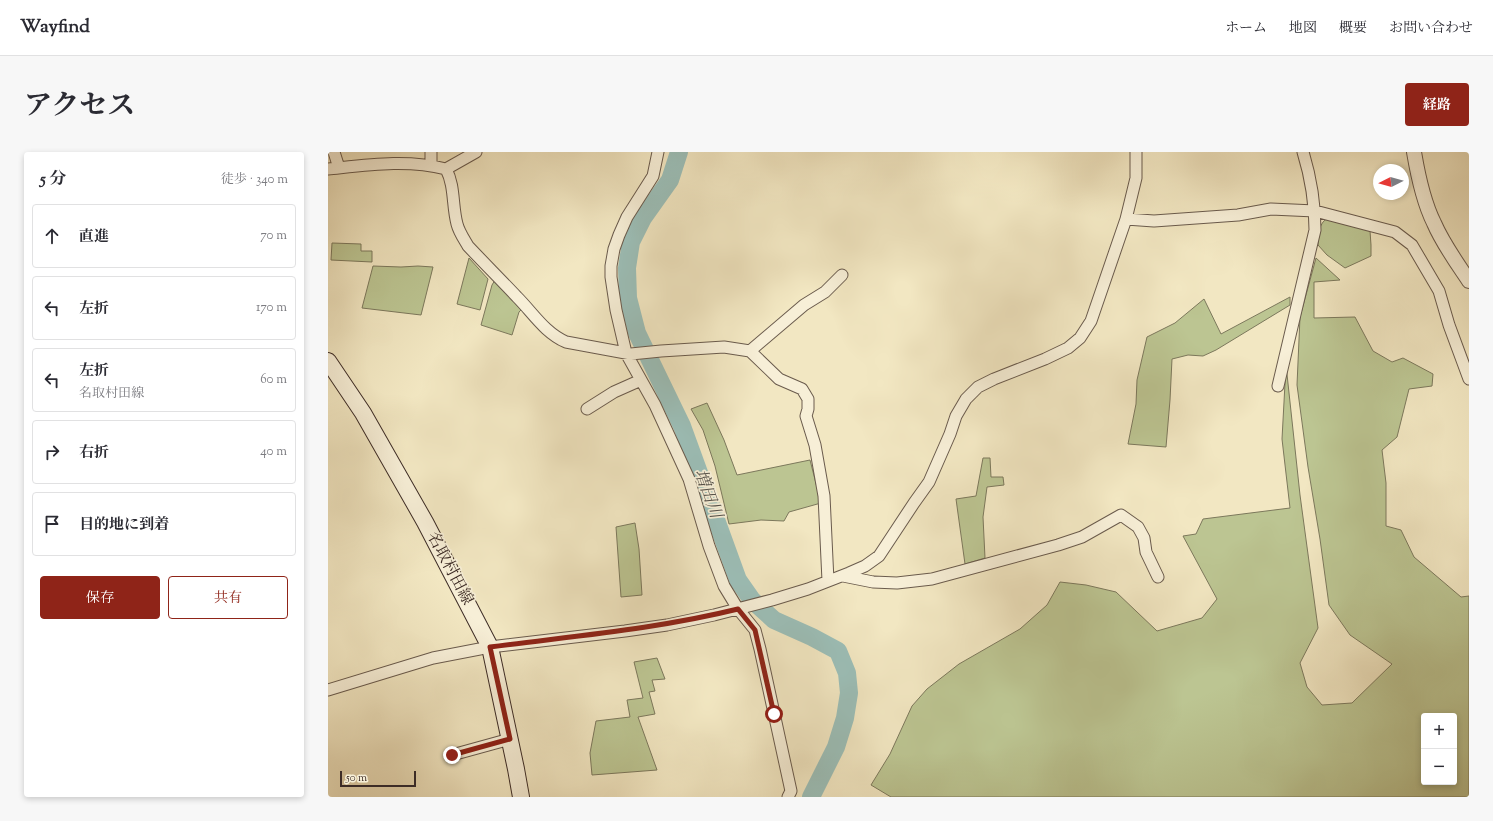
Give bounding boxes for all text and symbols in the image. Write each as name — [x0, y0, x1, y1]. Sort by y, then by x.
text: Wayfind — [20, 14, 90, 41]
text: ホーム — [1225, 19, 1267, 39]
text: 地図 — [1289, 19, 1317, 39]
text: 概要 — [1339, 19, 1367, 39]
text: お問い合わせ — [1389, 19, 1473, 39]
button: 経路 — [1405, 83, 1469, 126]
text: アクセス — [24, 87, 135, 127]
north arrow — [1373, 164, 1409, 200]
text: 5 分 — [40, 168, 66, 192]
text: 徒歩 · 340 m — [221, 171, 288, 189]
icon: ahead — [41, 225, 63, 247]
text: 直進 — [79, 227, 109, 248]
text: 70 m — [260, 227, 287, 245]
icon: left — [41, 297, 63, 319]
text: 左折 — [79, 299, 109, 320]
text: 170 m — [256, 299, 287, 317]
text: 左折 — [79, 361, 109, 382]
icon: left — [41, 369, 63, 391]
text: 60 m — [260, 371, 287, 389]
text: 名取村田線 — [79, 385, 144, 403]
icon: right — [41, 441, 63, 463]
text: 右折 — [79, 443, 109, 464]
text: 40 m — [260, 443, 287, 461]
water label: 増田川 — [687, 466, 728, 524]
icon: arrive — [41, 513, 63, 535]
text: 目的地に到着 — [79, 515, 169, 536]
street label: 名取村田線 — [420, 528, 478, 610]
button: 保存 — [40, 576, 160, 619]
button: 共有 — [168, 576, 288, 619]
route start — [765, 705, 783, 723]
map controls — [1421, 713, 1457, 785]
button: + — [1421, 713, 1457, 749]
route end — [443, 746, 461, 764]
button: − — [1421, 749, 1457, 785]
scale bar — [340, 769, 416, 788]
text: 50 m — [346, 770, 367, 786]

